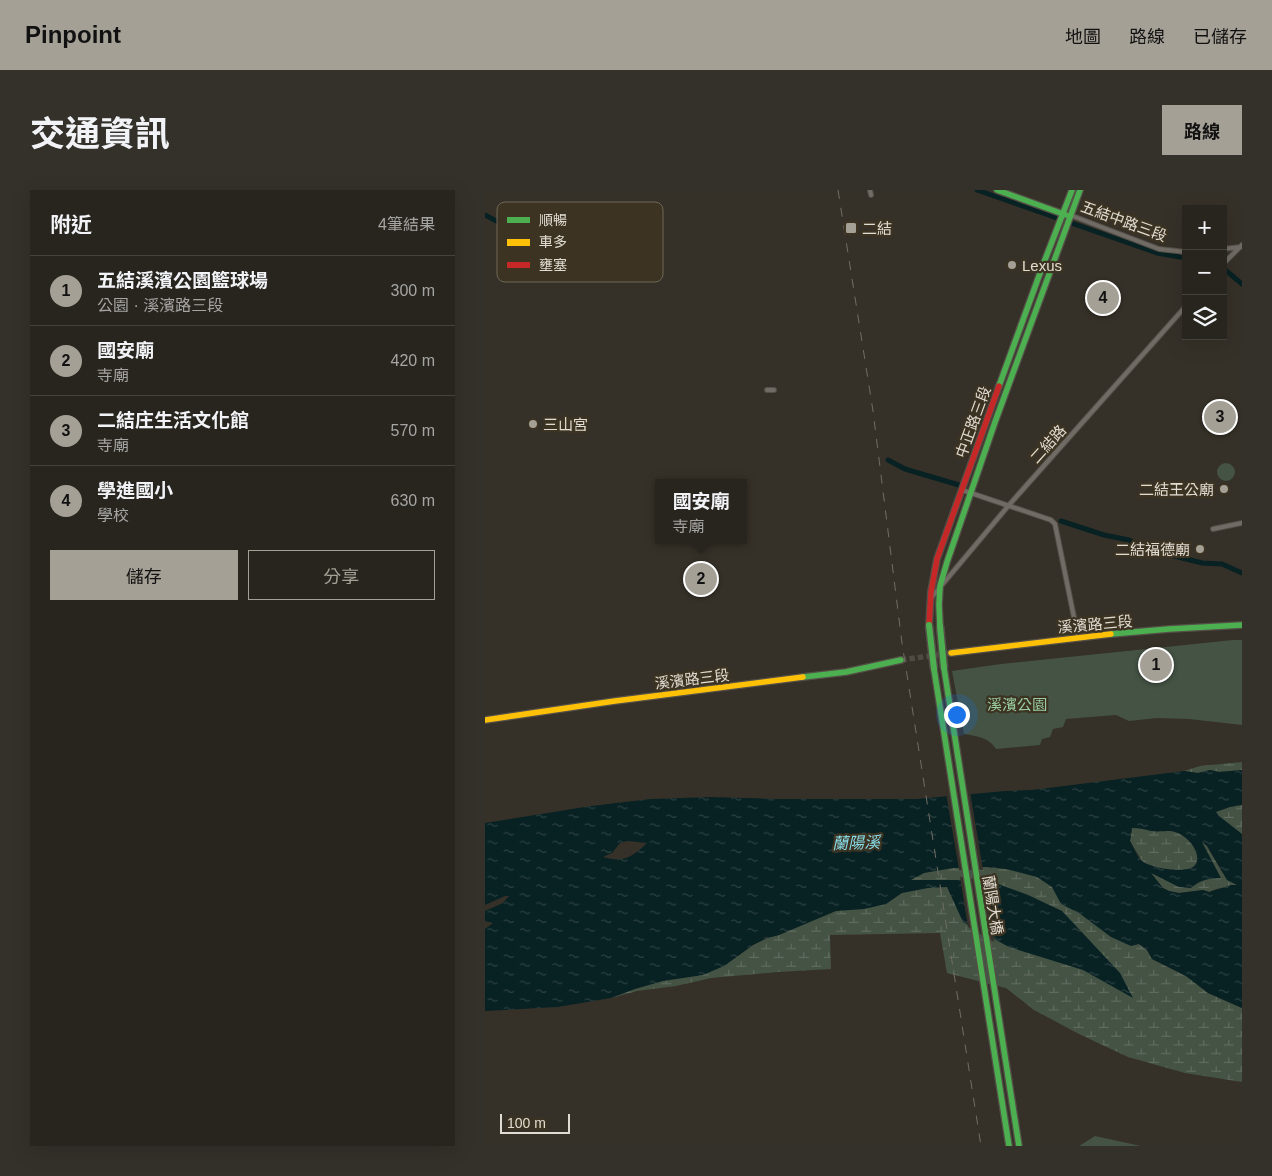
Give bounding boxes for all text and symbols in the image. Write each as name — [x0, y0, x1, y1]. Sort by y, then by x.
text: Pinpoint — [25, 21, 121, 48]
text: 地圖 — [1065, 27, 1101, 47]
text: 路線 — [1129, 27, 1165, 47]
text: 已儲存 — [1193, 27, 1247, 47]
button: 路線 — [1162, 105, 1242, 155]
text: 交通資訊 — [30, 114, 170, 153]
street label: 五結中路三段 — [1079, 198, 1169, 244]
legend — [497, 202, 663, 282]
map controls — [1182, 205, 1227, 340]
button: + — [1182, 205, 1227, 250]
text: 順暢 — [539, 212, 567, 228]
text: 附近 — [50, 213, 92, 236]
text: 4筆結果 — [378, 216, 435, 233]
place label: 二結 — [862, 220, 892, 237]
marker: 二結 — [844, 221, 858, 235]
text: 車多 — [539, 234, 567, 250]
button: − — [1182, 250, 1227, 295]
text: 壅塞 — [539, 257, 567, 273]
place label: Lexus — [1022, 257, 1062, 274]
marker: Lexus — [1006, 259, 1018, 271]
text: 五結溪濱公園籃球場 — [97, 270, 268, 291]
pin: 4 — [1087, 279, 1119, 317]
text: 1 — [62, 282, 70, 299]
text: 300 m — [391, 282, 435, 299]
button: layers — [1182, 295, 1227, 340]
text: 公園 · 溪濱路三段 — [97, 297, 223, 314]
text: 國安廟 — [97, 340, 154, 361]
text: 2 — [62, 352, 70, 369]
text: 420 m — [391, 352, 435, 369]
text: 寺廟 — [97, 367, 129, 384]
street label: 中正路三段 — [952, 384, 994, 460]
pin: 3 — [1204, 398, 1236, 436]
text: 二結庄生活文化館 — [97, 410, 249, 431]
place label: 三山宮 — [543, 416, 588, 433]
marker: 三山宮 — [527, 418, 539, 430]
text: 3 — [62, 422, 70, 439]
text: 570 m — [391, 422, 435, 439]
street label: 二結路 — [1027, 422, 1069, 466]
text: 寺廟 — [97, 437, 129, 454]
popup — [655, 479, 747, 544]
text: 學進國小 — [97, 480, 173, 501]
place label: 二結王公廟 — [1139, 481, 1214, 498]
marker: 二結王公廟 — [1218, 483, 1230, 495]
text: 國安廟 — [672, 491, 730, 512]
text: 4 — [62, 492, 70, 509]
text: 630 m — [391, 492, 435, 509]
text: 學校 — [97, 507, 129, 524]
text: 寺廟 — [672, 518, 705, 535]
place label: 二結福德廟 — [1115, 541, 1190, 558]
marker: 二結福德廟 — [1194, 543, 1206, 555]
button: 儲存 — [50, 550, 238, 600]
button: 分享 — [248, 550, 435, 600]
pin: 2 — [685, 560, 717, 598]
street label: 溪濱路三段 — [1057, 612, 1133, 636]
pin: 1 — [1140, 646, 1172, 684]
street label: 溪濱路三段 — [654, 666, 730, 692]
park label: 溪濱公園 — [987, 696, 1047, 713]
your location — [944, 702, 970, 728]
water label: 蘭陽溪 — [832, 834, 882, 852]
street label: 蘭陽大橋 — [980, 874, 1006, 936]
scale bar — [500, 1111, 570, 1134]
text: 100 m — [507, 1115, 546, 1131]

